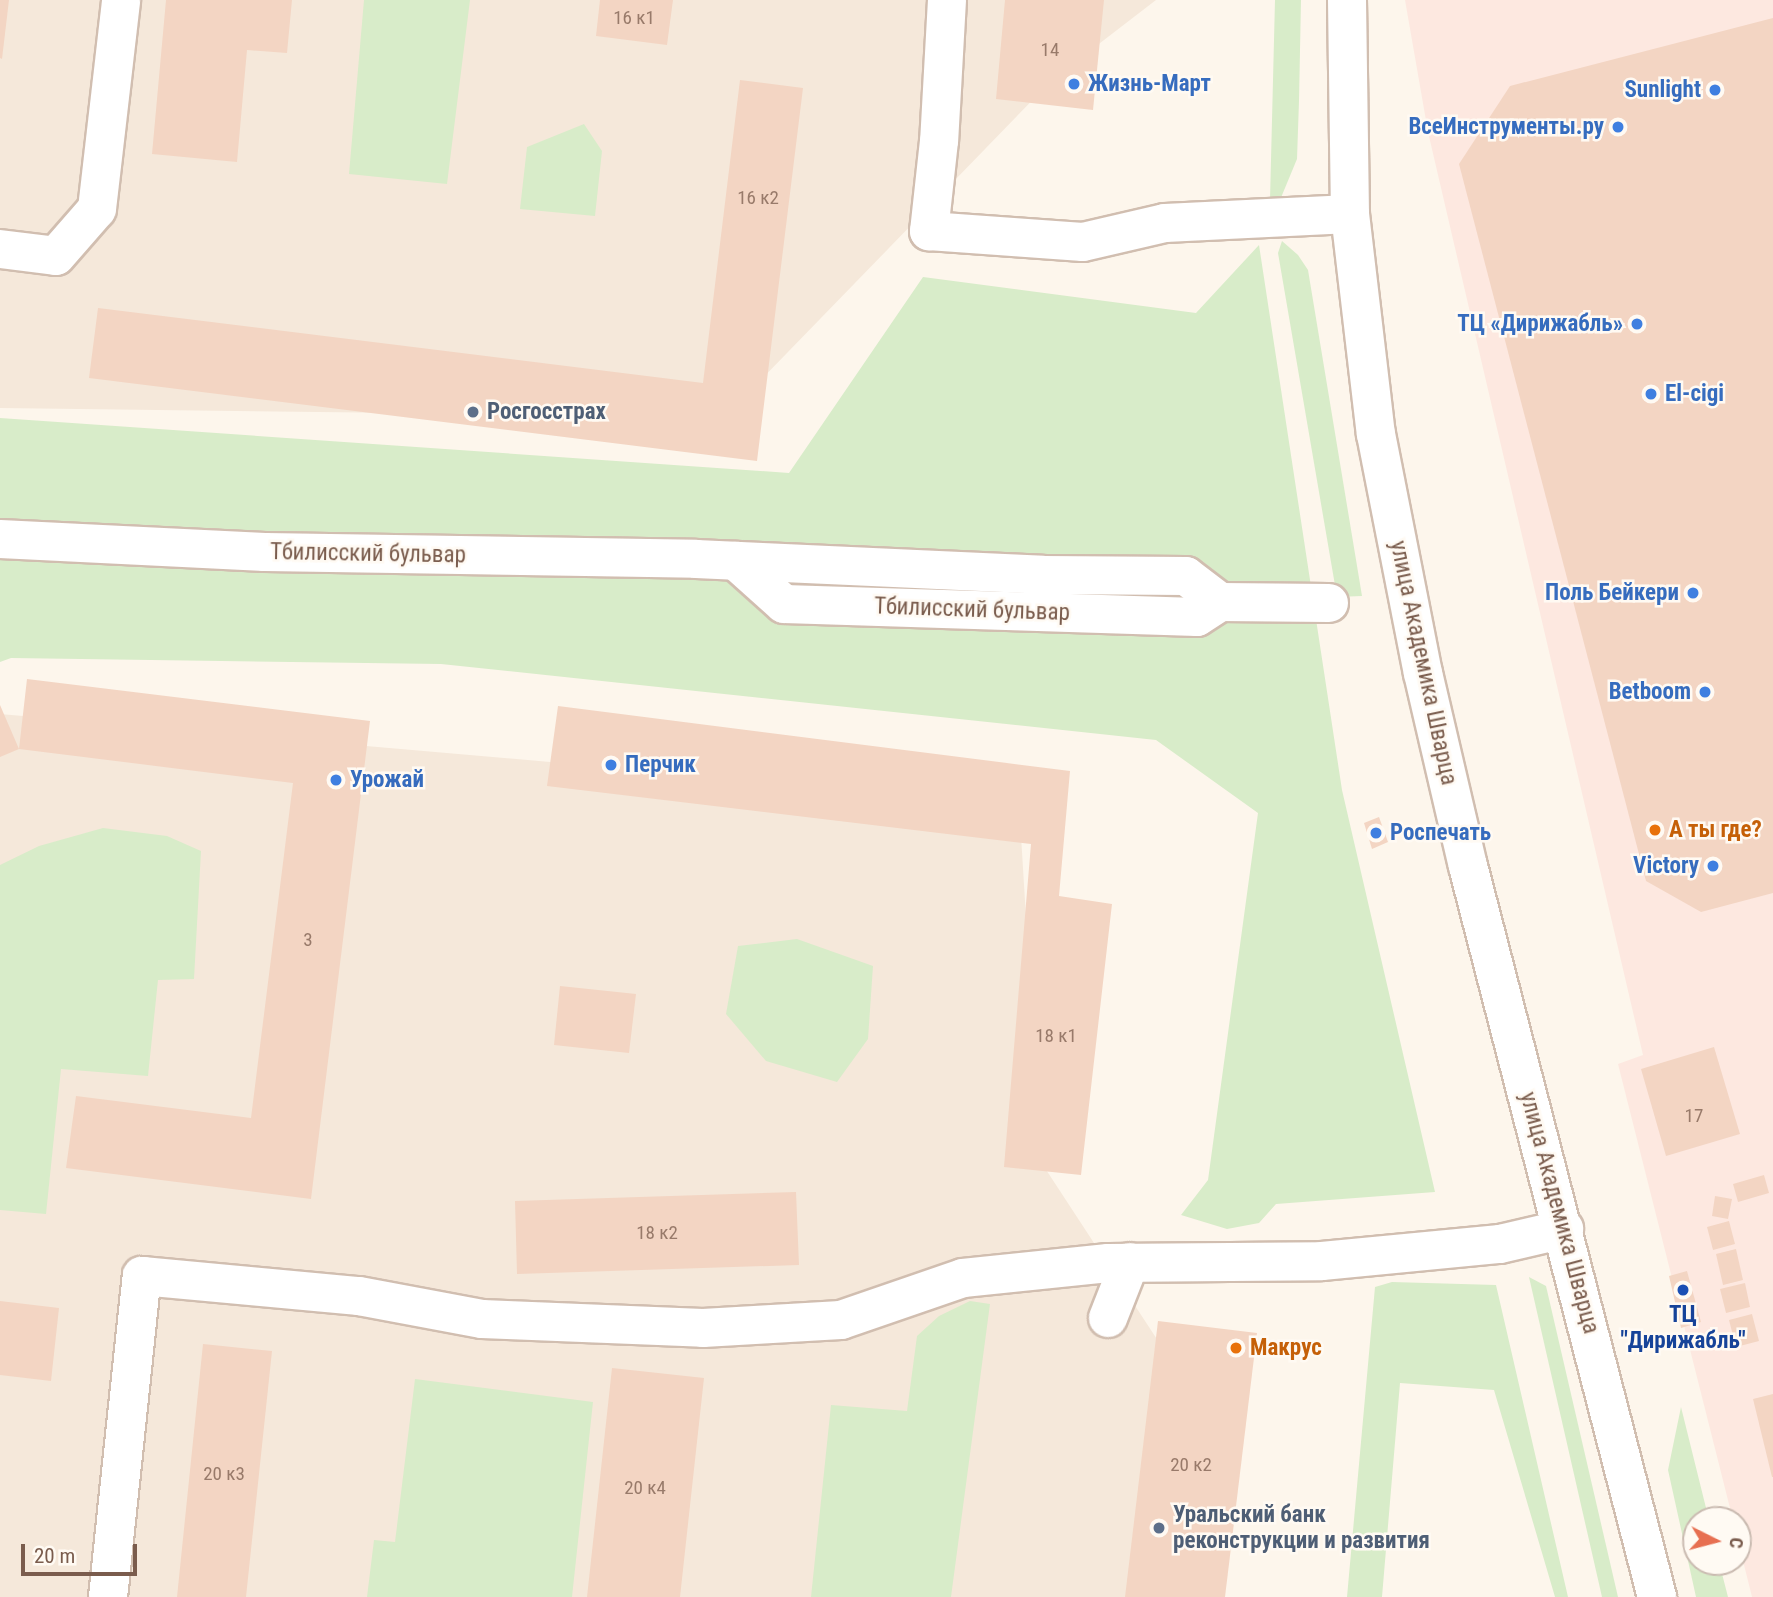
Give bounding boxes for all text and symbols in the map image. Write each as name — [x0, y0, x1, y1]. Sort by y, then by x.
house number: 16 к1 — [613, 7, 655, 29]
house number: 14 — [1041, 39, 1059, 61]
place label: Жизнь-Март — [1088, 70, 1211, 98]
marker: Жизнь-Март — [1066, 76, 1082, 92]
place label: Sunlight — [1624, 76, 1701, 104]
marker: Sunlight — [1707, 82, 1723, 98]
place label: ВсеИнструменты.ру — [1408, 113, 1604, 141]
marker: ВсеИнструменты.ру — [1610, 119, 1626, 135]
house number: 16 к2 — [737, 187, 779, 209]
place label: ТЦ «Дирижабль» — [1457, 310, 1623, 338]
marker: ТЦ «Дирижабль» — [1629, 316, 1645, 332]
place label: El-cigi — [1665, 380, 1724, 408]
marker: El-cigi — [1643, 386, 1659, 402]
place label: Росгосстрах — [487, 398, 606, 426]
marker: Росгосстрах — [465, 404, 481, 420]
street label: Тбилисский бульвар — [270, 538, 466, 570]
street label: улица Академика Шварца — [1384, 538, 1462, 788]
place label: Поль Бейкери — [1545, 579, 1679, 607]
marker: Поль Бейкери — [1685, 585, 1701, 601]
street label: Тбилисский бульвар — [874, 593, 1070, 627]
place label: Betboom — [1609, 678, 1691, 706]
marker: Betboom — [1697, 684, 1713, 700]
place label: Перчик — [625, 751, 696, 779]
marker: Перчик — [603, 757, 619, 773]
place label: Урожай — [350, 766, 424, 794]
marker: Урожай — [328, 772, 344, 788]
place label: А ты где? — [1669, 816, 1762, 844]
place label: Роспечать — [1390, 819, 1491, 847]
marker: А ты где? — [1647, 822, 1663, 838]
marker: Роспечать — [1368, 825, 1384, 841]
place label: Victory — [1633, 852, 1699, 880]
marker: Victory — [1705, 858, 1721, 874]
house number: 3 — [303, 929, 313, 951]
house number: 18 к1 — [1035, 1025, 1077, 1047]
street label: улица Академика Шварца — [1513, 1089, 1605, 1337]
house number: 17 — [1685, 1105, 1703, 1127]
house number: 18 к2 — [636, 1222, 678, 1244]
marker: ТЦ "Дирижабль" — [1675, 1282, 1691, 1298]
place label: ТЦ "Дирижабль" — [1620, 1301, 1746, 1355]
place label: Макрус — [1250, 1334, 1322, 1362]
marker: Макрус — [1228, 1340, 1244, 1356]
house number: 20 к2 — [1170, 1454, 1212, 1476]
house number: 20 к3 — [203, 1463, 245, 1485]
house number: 20 к4 — [624, 1477, 666, 1499]
place label: Уральский банк реконструкции и развития — [1173, 1501, 1430, 1555]
north arrow — [1682, 1506, 1752, 1576]
marker: Уральский банк реконструкции и развития — [1151, 1520, 1167, 1536]
scale bar — [24, 1530, 140, 1574]
text: С — [1724, 1536, 1748, 1550]
text: 20 m — [34, 1544, 75, 1568]

